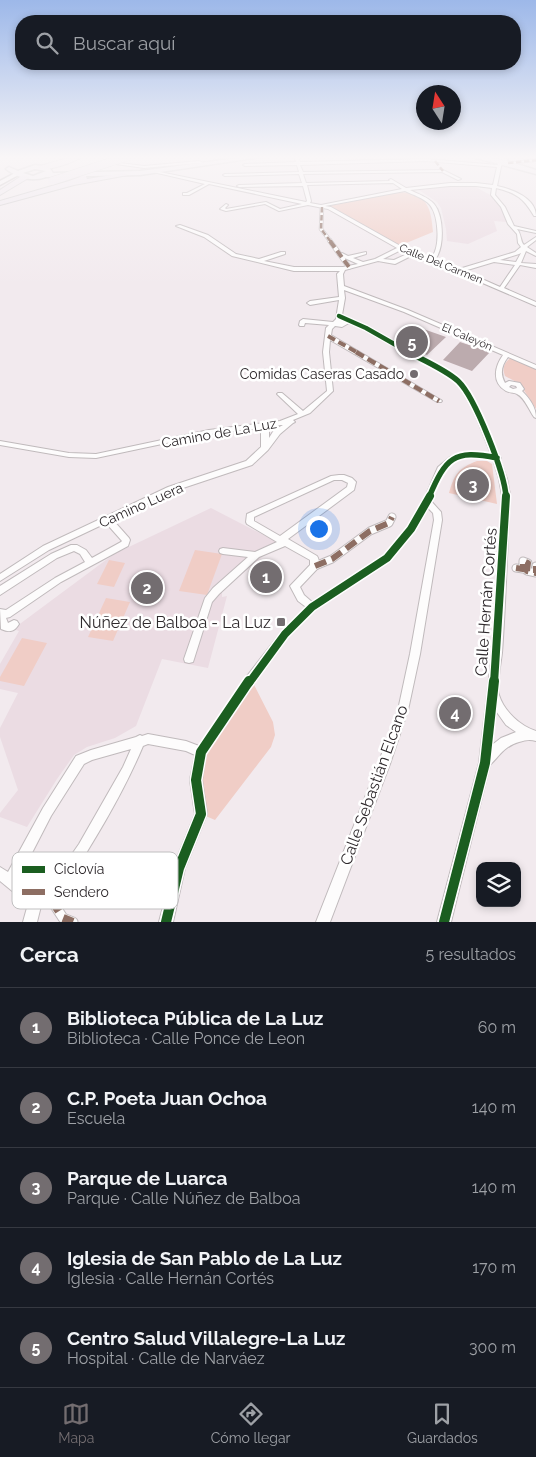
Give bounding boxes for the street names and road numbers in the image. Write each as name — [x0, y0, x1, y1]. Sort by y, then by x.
street label: Calle Del Carmen — [397, 241, 485, 287]
street label: El Caleyón — [440, 321, 494, 353]
street label: Camino de La Luz — [160, 415, 278, 451]
street label: Camino Luera — [96, 479, 186, 531]
street label: Calle Hernán Cortés — [471, 527, 501, 677]
street label: Calle Sebastián Elcano — [336, 702, 412, 868]

